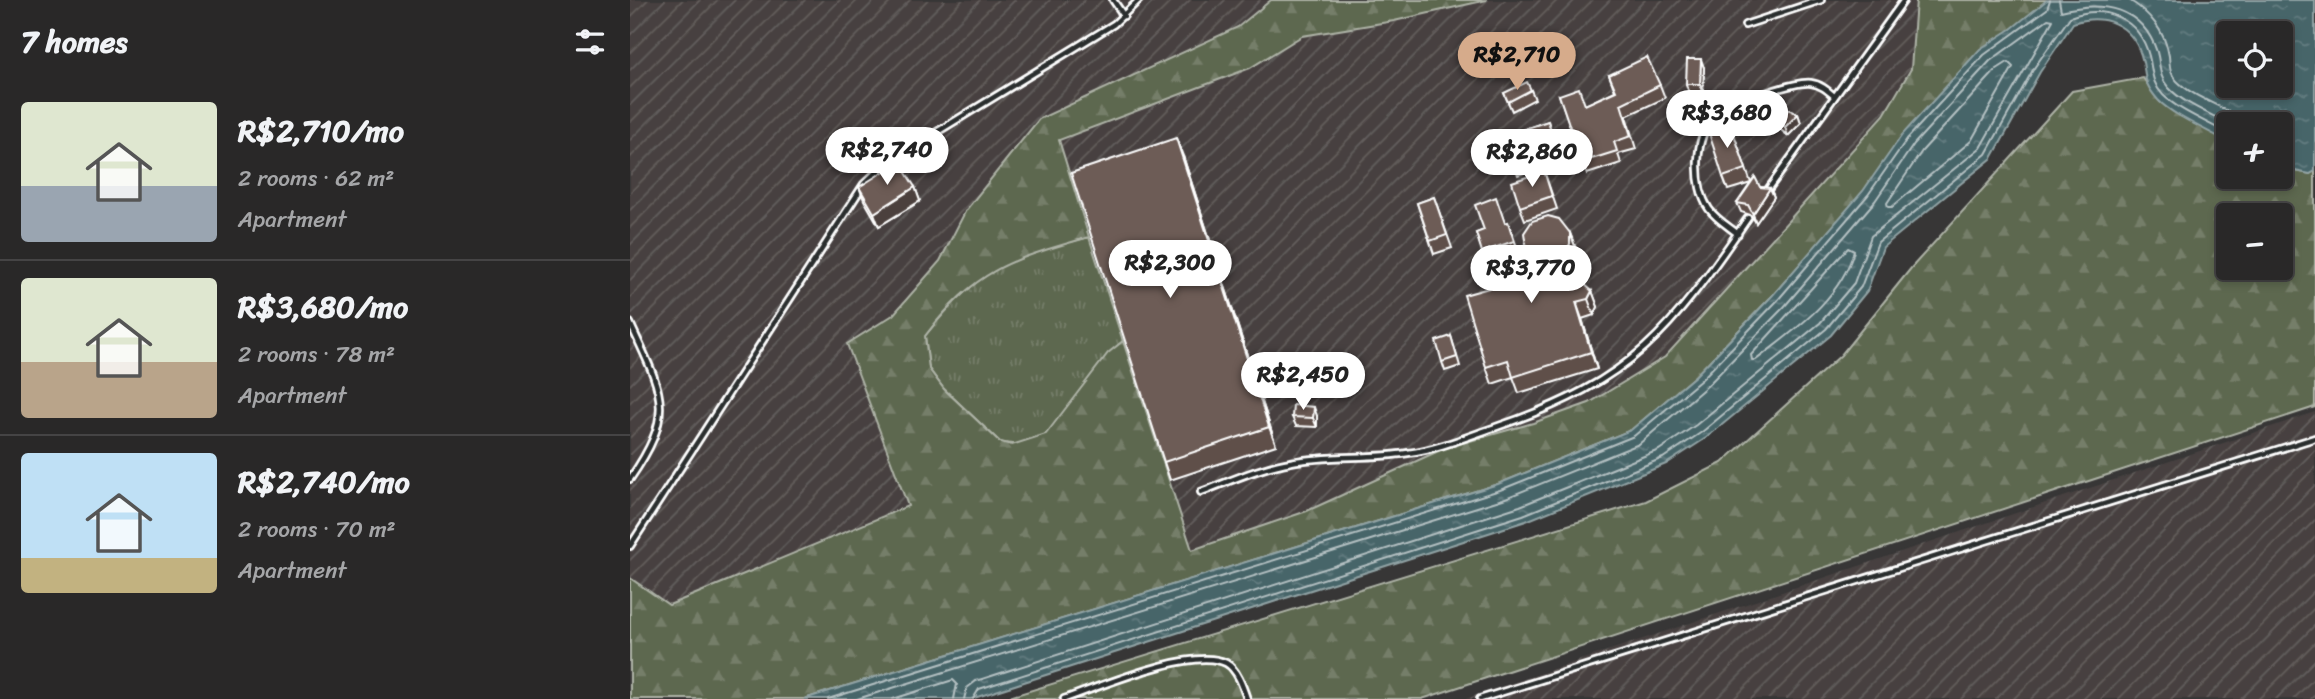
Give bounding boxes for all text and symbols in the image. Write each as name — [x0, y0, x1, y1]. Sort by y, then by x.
text: 7 homes — [21, 15, 128, 69]
map controls — [2216, 21, 2293, 280]
button: locate — [2216, 21, 2293, 98]
icon: filters — [571, 23, 609, 61]
pin: R$2,710 — [1452, 32, 1582, 92]
text: R$2,710 — [1474, 34, 1560, 75]
pin: R$3,680 — [1662, 90, 1792, 150]
text: R$3,680 — [1682, 92, 1772, 133]
text: R$2,710/mo — [238, 104, 404, 158]
button: + — [2216, 112, 2293, 189]
pin: R$2,740 — [822, 128, 952, 187]
text: R$2,740 — [842, 129, 932, 170]
icon: home — [77, 130, 161, 214]
pin: R$2,860 — [1467, 130, 1597, 189]
text: R$2,860 — [1487, 131, 1577, 172]
text: 2 rooms · 62 m² — [238, 158, 394, 199]
text: Apartment — [238, 199, 347, 240]
button: − — [2216, 203, 2293, 280]
pin: R$2,300 — [1105, 240, 1235, 300]
text: R$2,300 — [1125, 242, 1215, 283]
pin: R$3,770 — [1466, 246, 1596, 305]
text: R$3,770 — [1486, 247, 1576, 288]
text: R$3,680/mo — [238, 280, 408, 334]
icon: home — [77, 306, 161, 390]
text: 2 rooms · 78 m² — [238, 334, 395, 375]
pin: R$2,450 — [1238, 352, 1368, 412]
text: R$2,450 — [1257, 354, 1349, 395]
text: Apartment — [238, 375, 347, 416]
text: R$2,740/mo — [238, 455, 410, 509]
icon: home — [77, 481, 161, 565]
text: 2 rooms · 70 m² — [238, 509, 396, 550]
text: Apartment — [238, 550, 347, 591]

